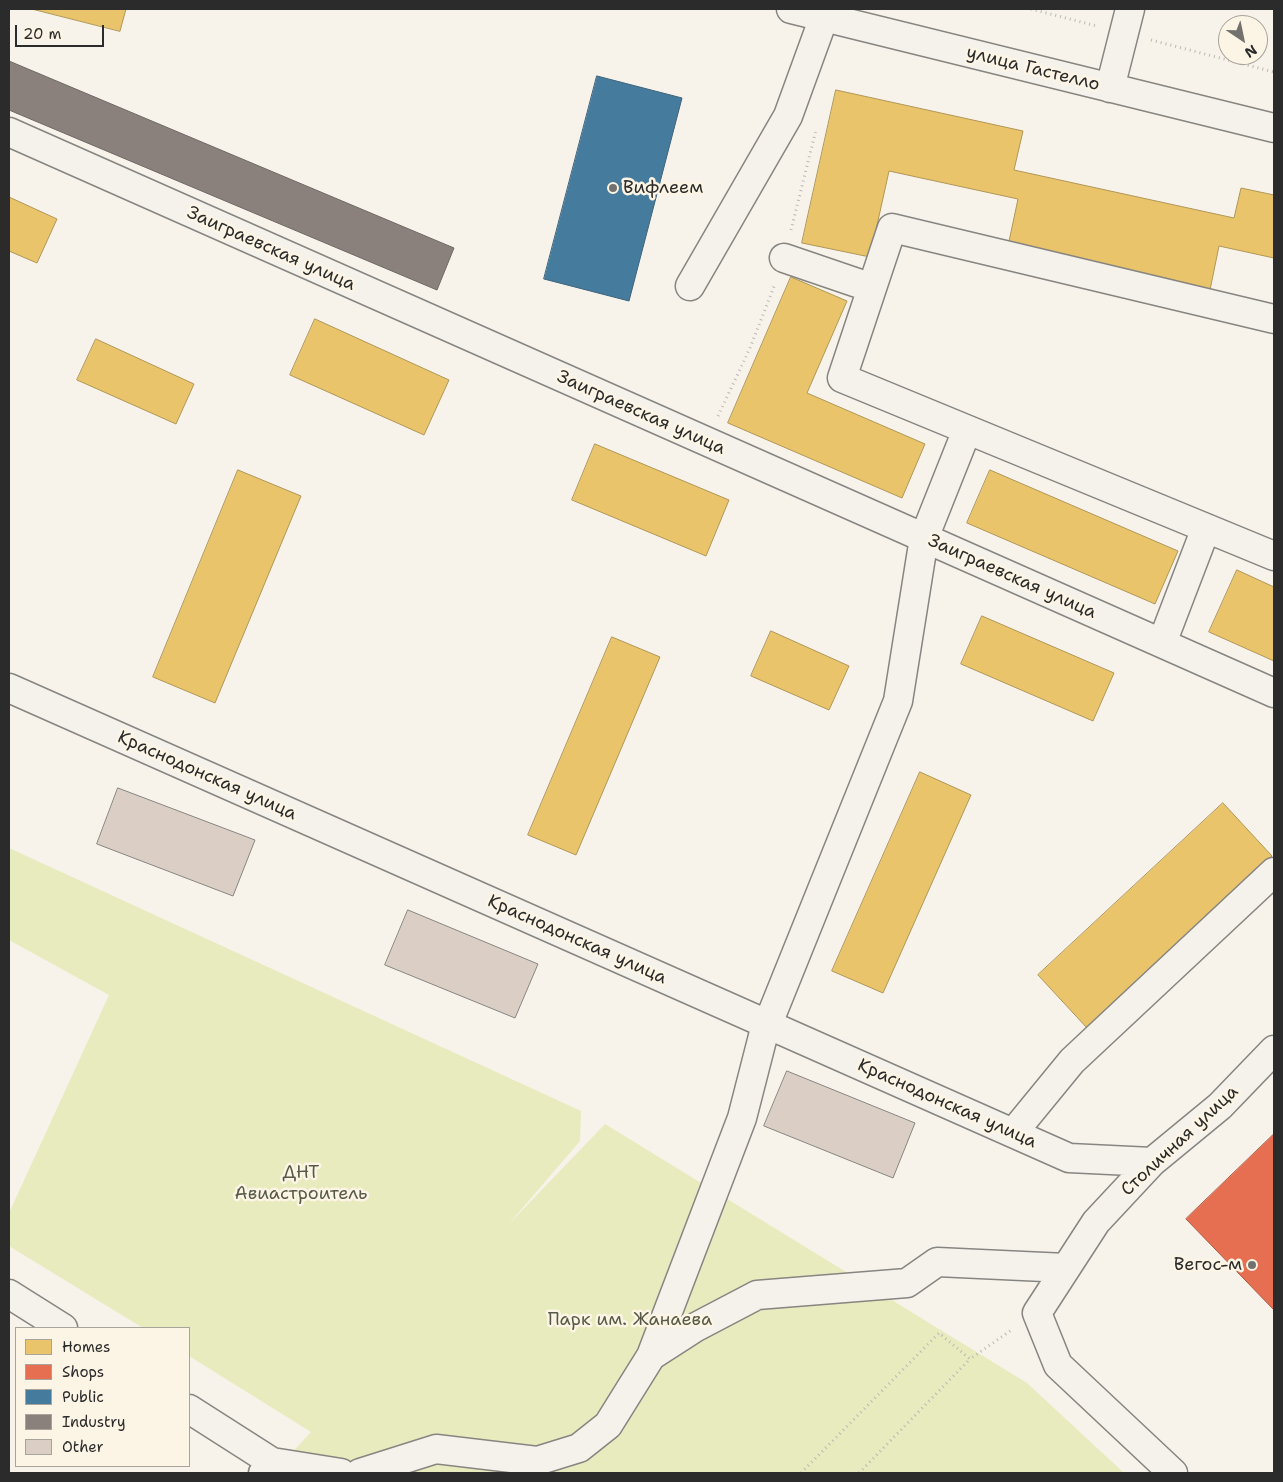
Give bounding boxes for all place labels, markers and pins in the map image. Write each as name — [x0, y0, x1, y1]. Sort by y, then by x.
place label: Вифлеем — [623, 177, 703, 199]
marker: Вифлеем — [607, 182, 619, 194]
place label: Вегос-м — [1174, 1254, 1242, 1276]
marker: Вегос-м — [1246, 1259, 1258, 1271]

